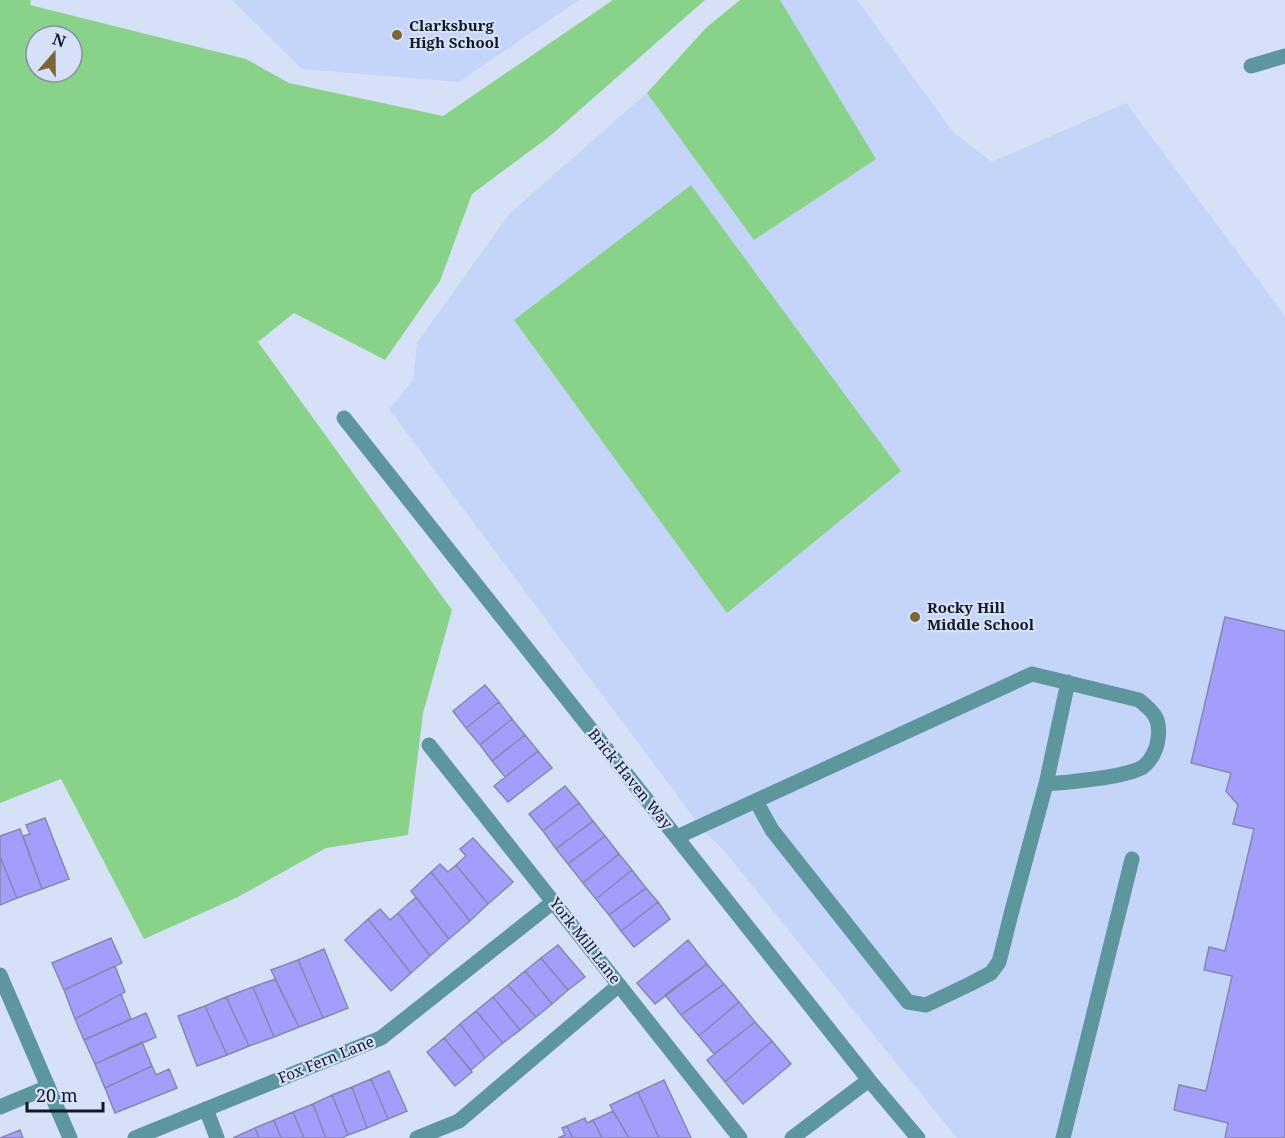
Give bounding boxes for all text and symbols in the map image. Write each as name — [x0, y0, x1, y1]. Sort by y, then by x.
place label: Clarksburg High School — [409, 15, 500, 52]
north arrow — [24, 24, 84, 84]
text: N — [49, 27, 69, 53]
marker: Clarksburg High School — [390, 28, 404, 42]
place label: Rocky Hill Middle School — [927, 597, 1035, 634]
marker: Rocky Hill Middle School — [908, 610, 922, 624]
street label: Brick Haven Way — [584, 724, 678, 833]
street label: York Mill Lane — [545, 892, 626, 988]
street label: Fox Fern Lane — [275, 1031, 377, 1087]
scale bar — [27, 1075, 104, 1113]
text: 20 m — [36, 1083, 78, 1107]

